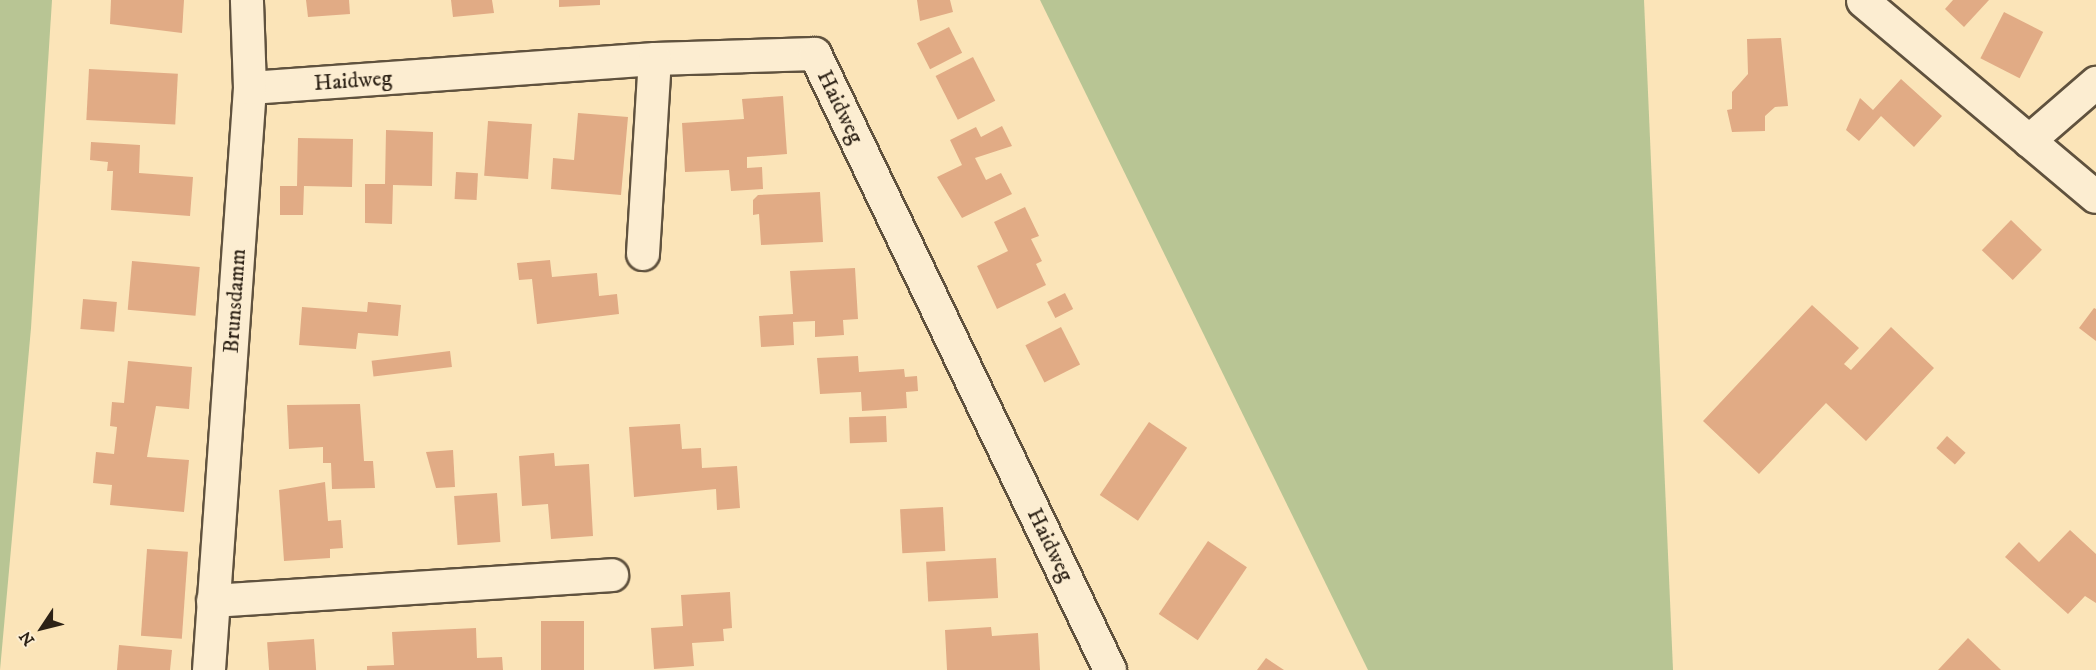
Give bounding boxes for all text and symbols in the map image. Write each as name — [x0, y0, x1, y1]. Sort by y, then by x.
street label: Haidweg — [313, 65, 393, 97]
street label: Haidweg — [811, 66, 869, 148]
street label: Brunsdamm — [218, 248, 252, 354]
street label: Haidweg — [1021, 504, 1079, 586]
north arrow — [12, 598, 72, 658]
text: N — [15, 627, 39, 649]

